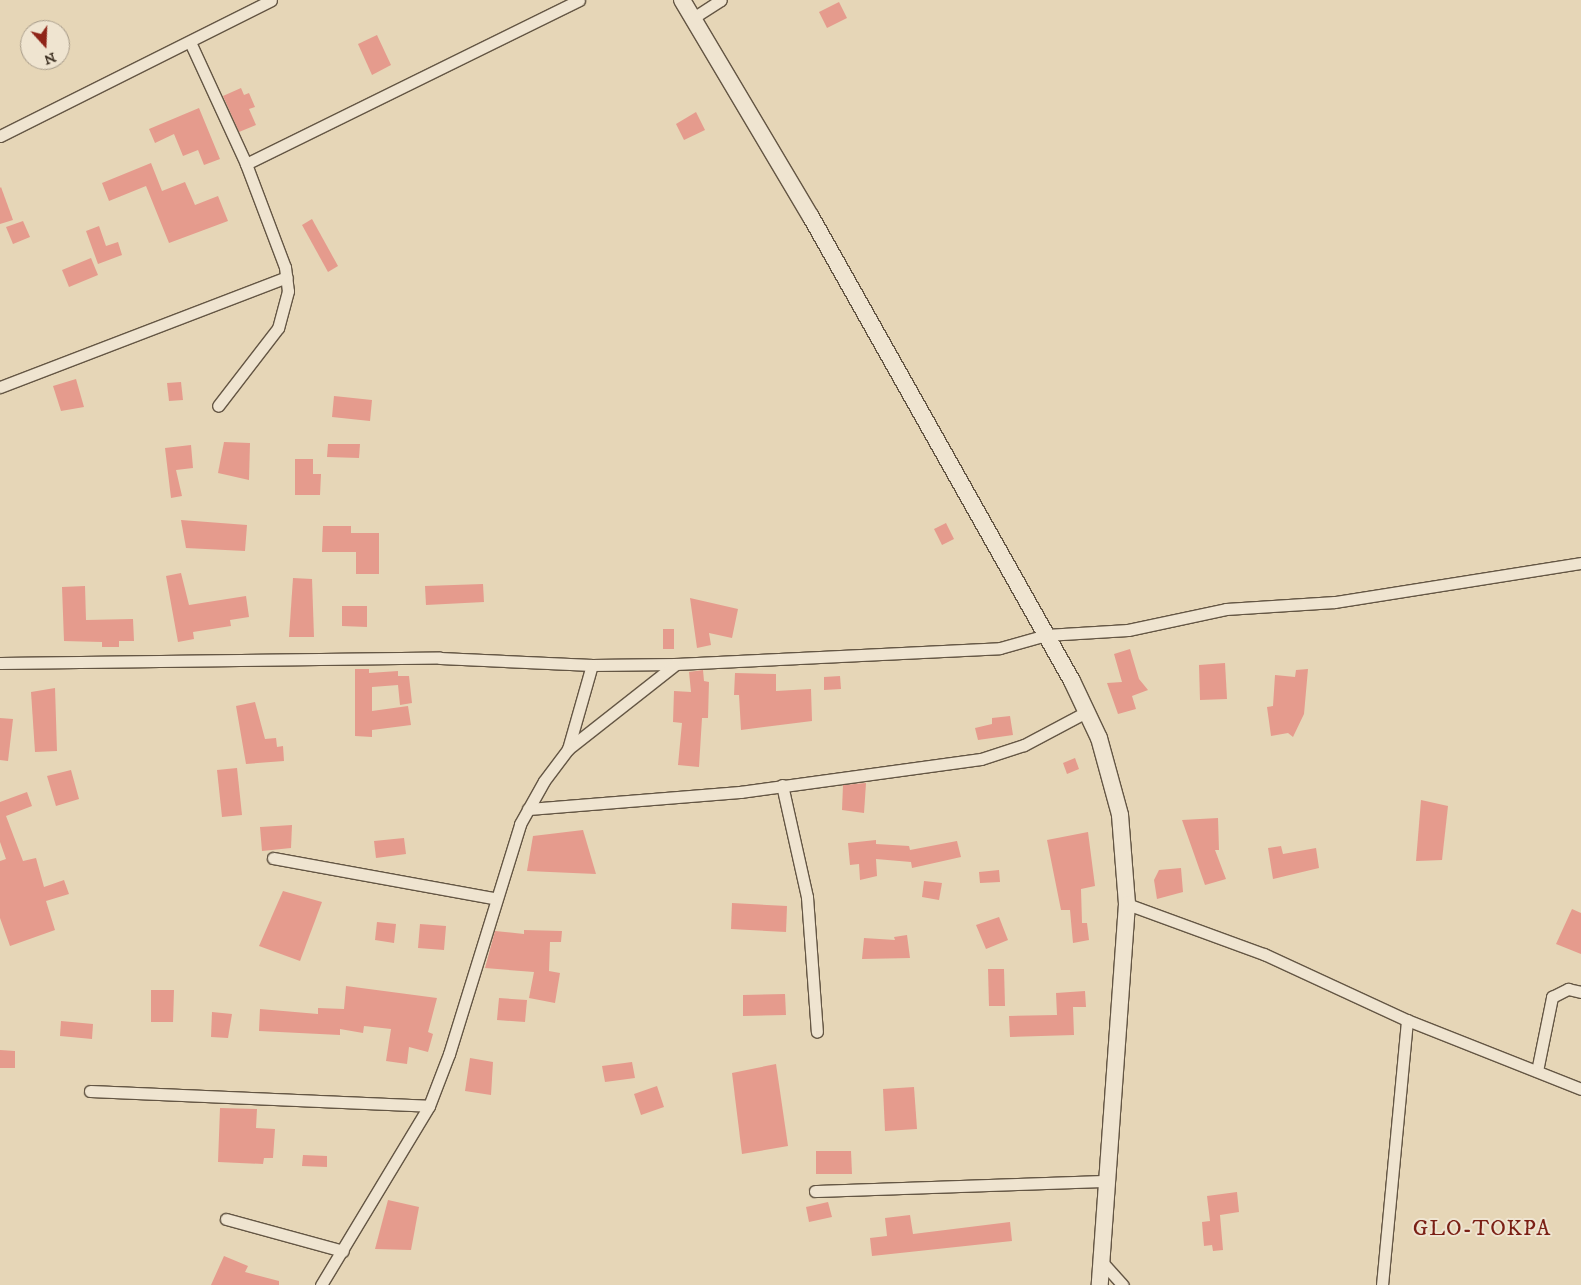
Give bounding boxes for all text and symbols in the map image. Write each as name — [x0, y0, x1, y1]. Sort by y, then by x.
north arrow — [20, 20, 70, 70]
text: N — [41, 48, 58, 69]
district label: GLO-TOKPA — [1412, 1216, 1552, 1242]

